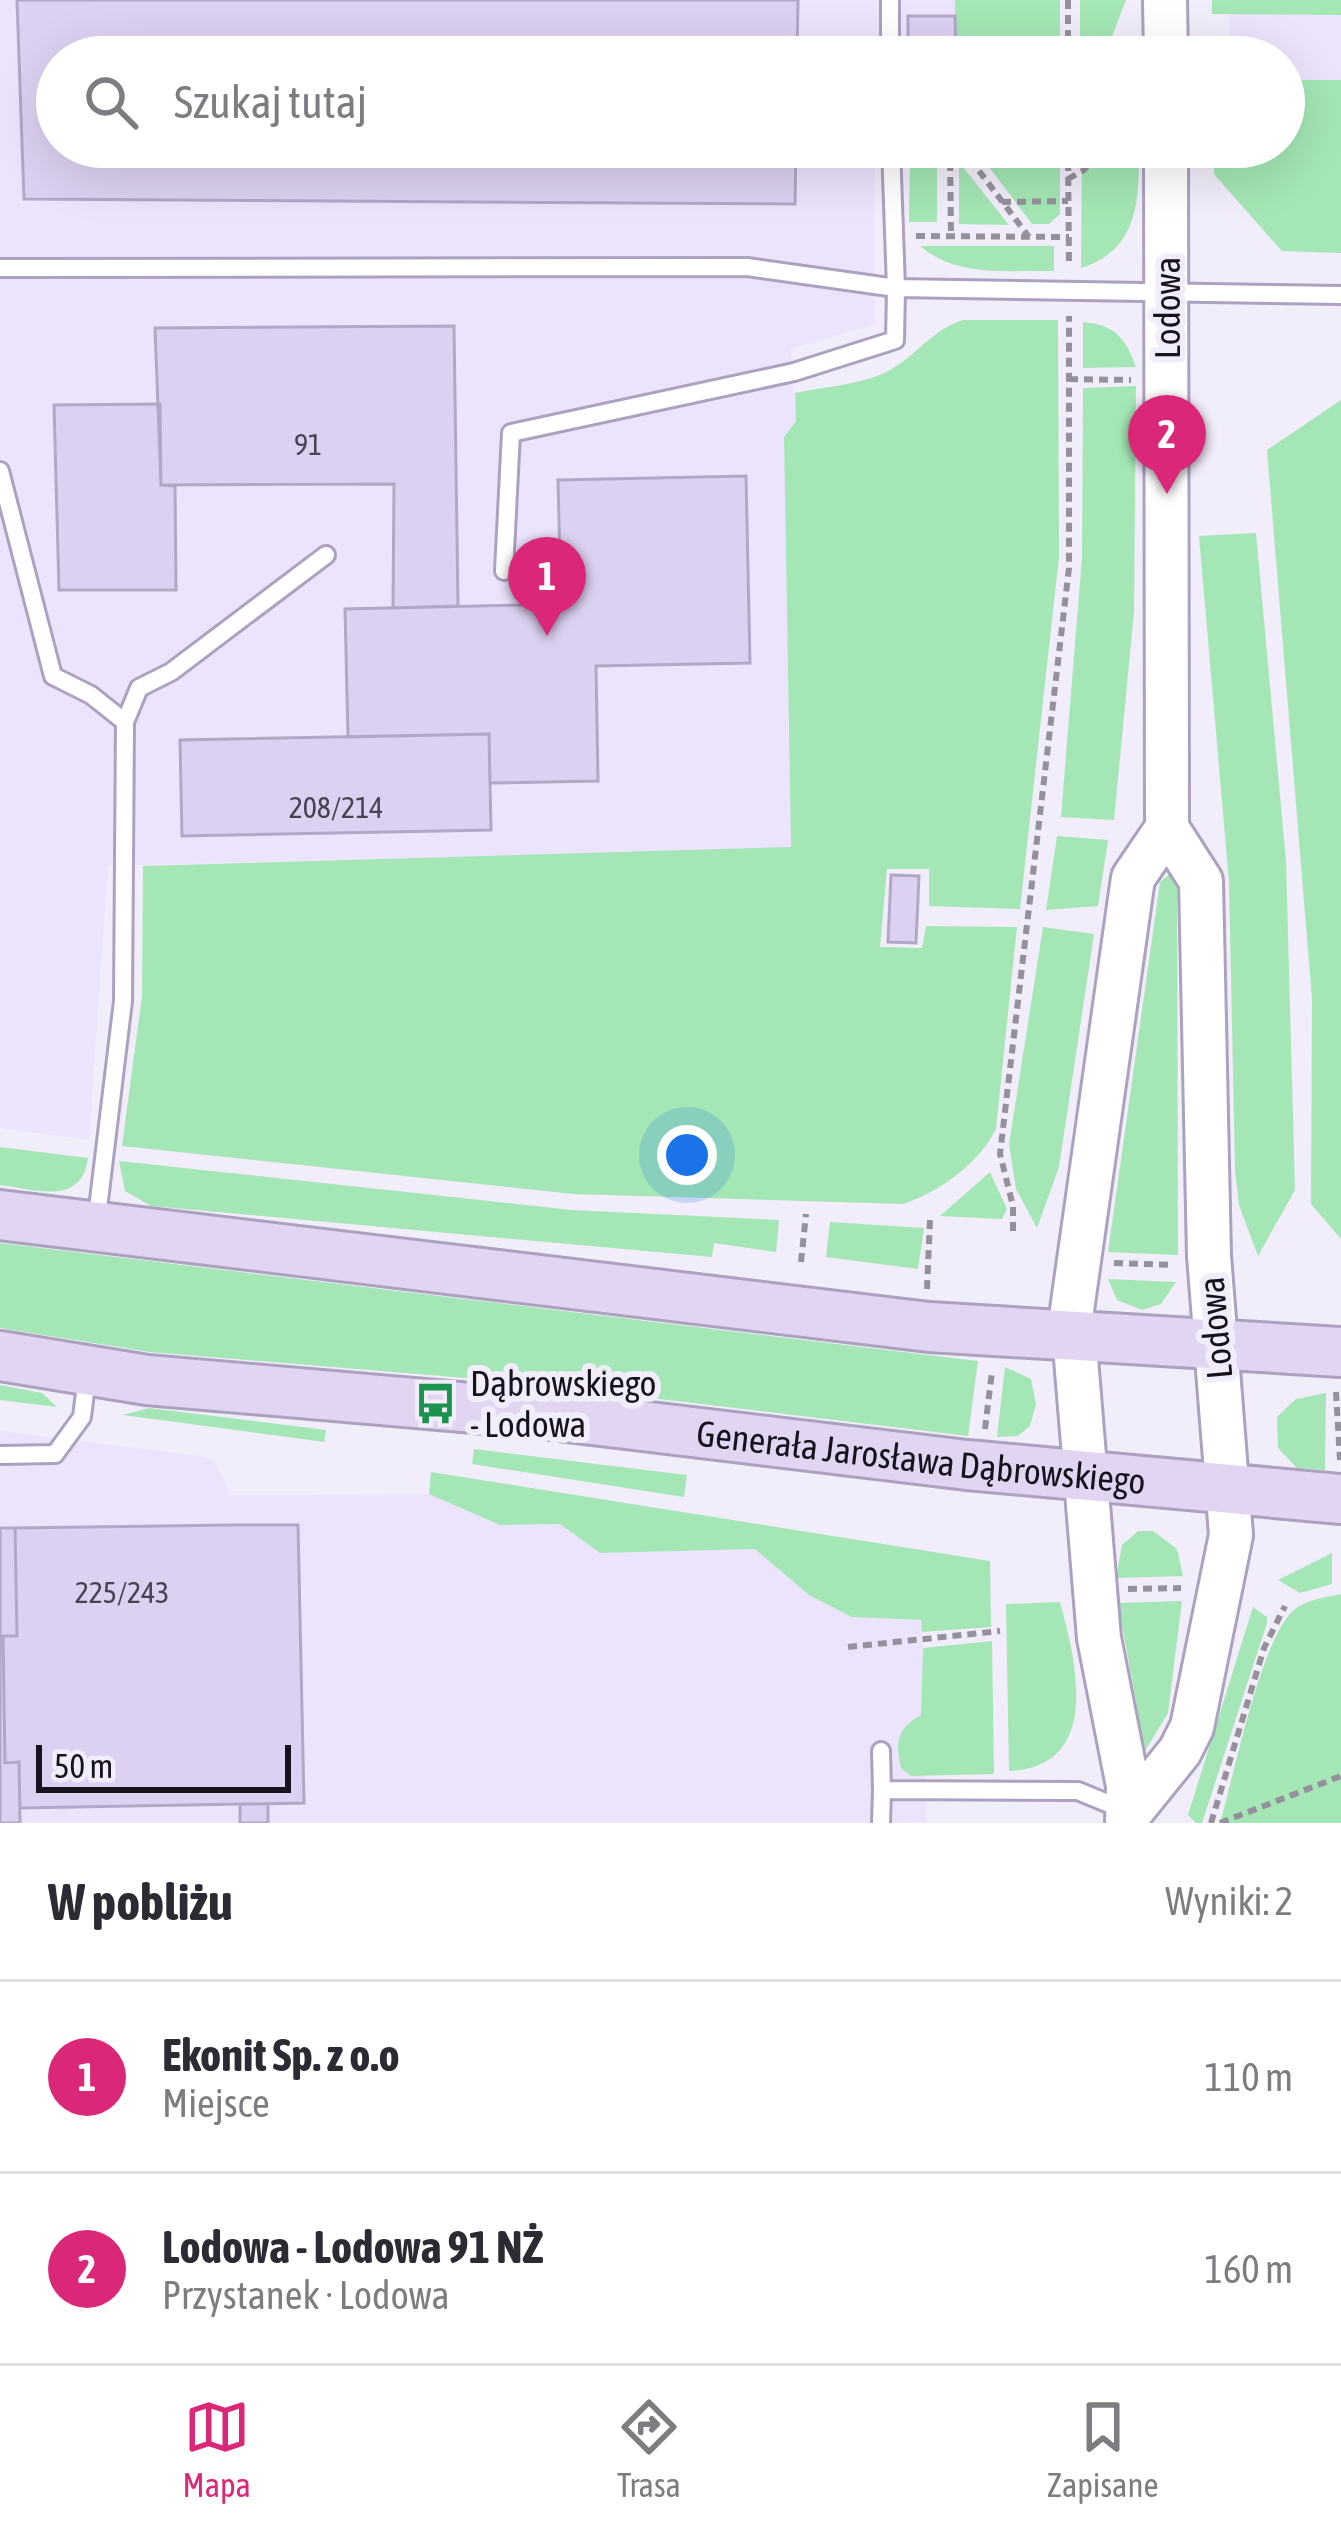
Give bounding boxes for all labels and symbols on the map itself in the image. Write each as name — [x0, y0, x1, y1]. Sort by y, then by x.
street label: Lodowa — [1146, 257, 1188, 359]
pin: 2 — [1128, 395, 1206, 494]
house number: 91 — [294, 427, 322, 461]
pin: 1 — [508, 537, 586, 636]
house number: 208/214 — [289, 790, 383, 824]
your location — [657, 1125, 717, 1185]
street label: Lodowa — [1190, 1275, 1240, 1381]
place label: Dąbrowskiego - Lodowa — [470, 1362, 656, 1445]
bus stop icon: Dąbrowskiego - Lodowa — [413, 1381, 459, 1427]
street label: Generała Jarosława Dąbrowskiego — [694, 1412, 1147, 1502]
house number: 225/243 — [75, 1575, 169, 1609]
scale bar — [36, 1739, 291, 1792]

